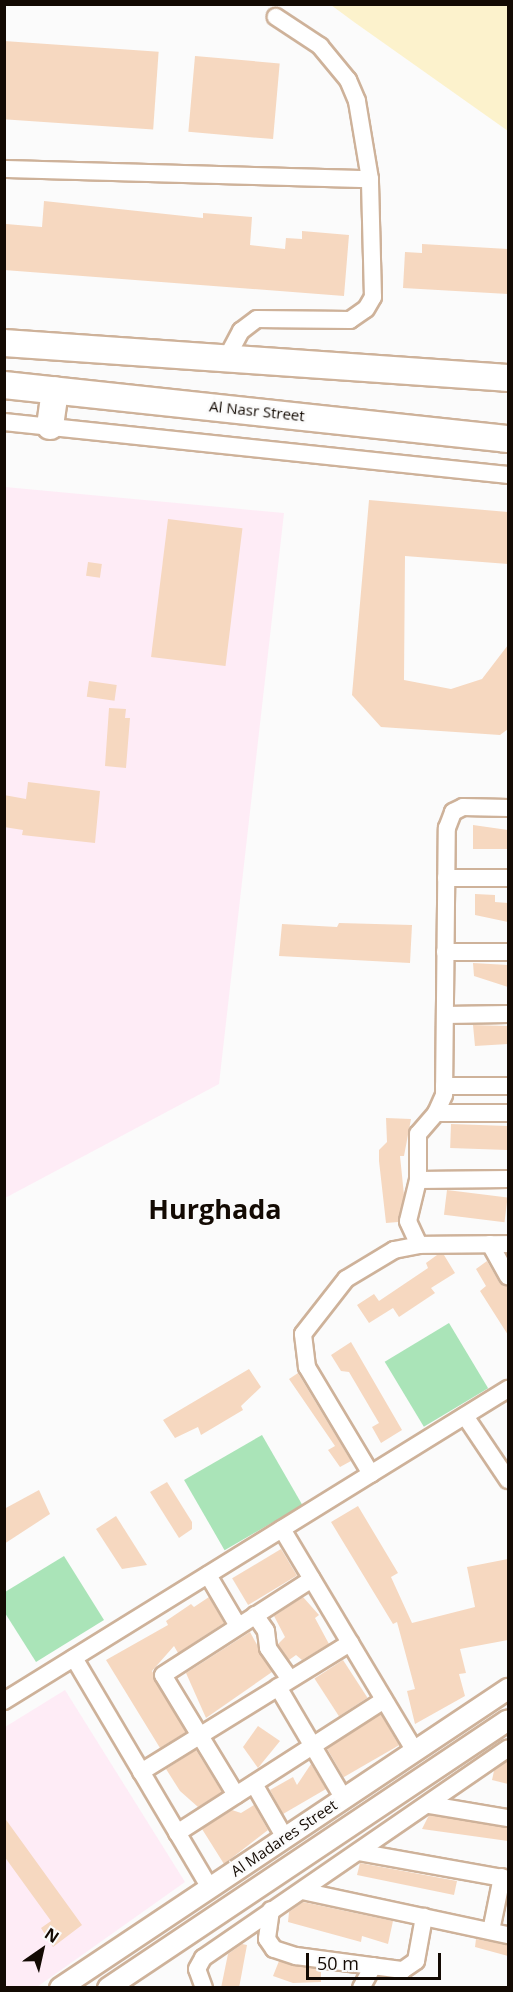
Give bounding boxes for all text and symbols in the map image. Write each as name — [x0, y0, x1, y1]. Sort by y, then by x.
street label: Al Nasr Street — [208, 397, 306, 425]
district label: Hurghada — [148, 1193, 282, 1225]
street label: Al Madares Street — [228, 1796, 340, 1880]
north arrow — [12, 1920, 72, 1980]
text: N — [41, 1922, 64, 1948]
scale bar — [309, 1941, 444, 1979]
text: 50 m — [317, 1951, 359, 1975]

